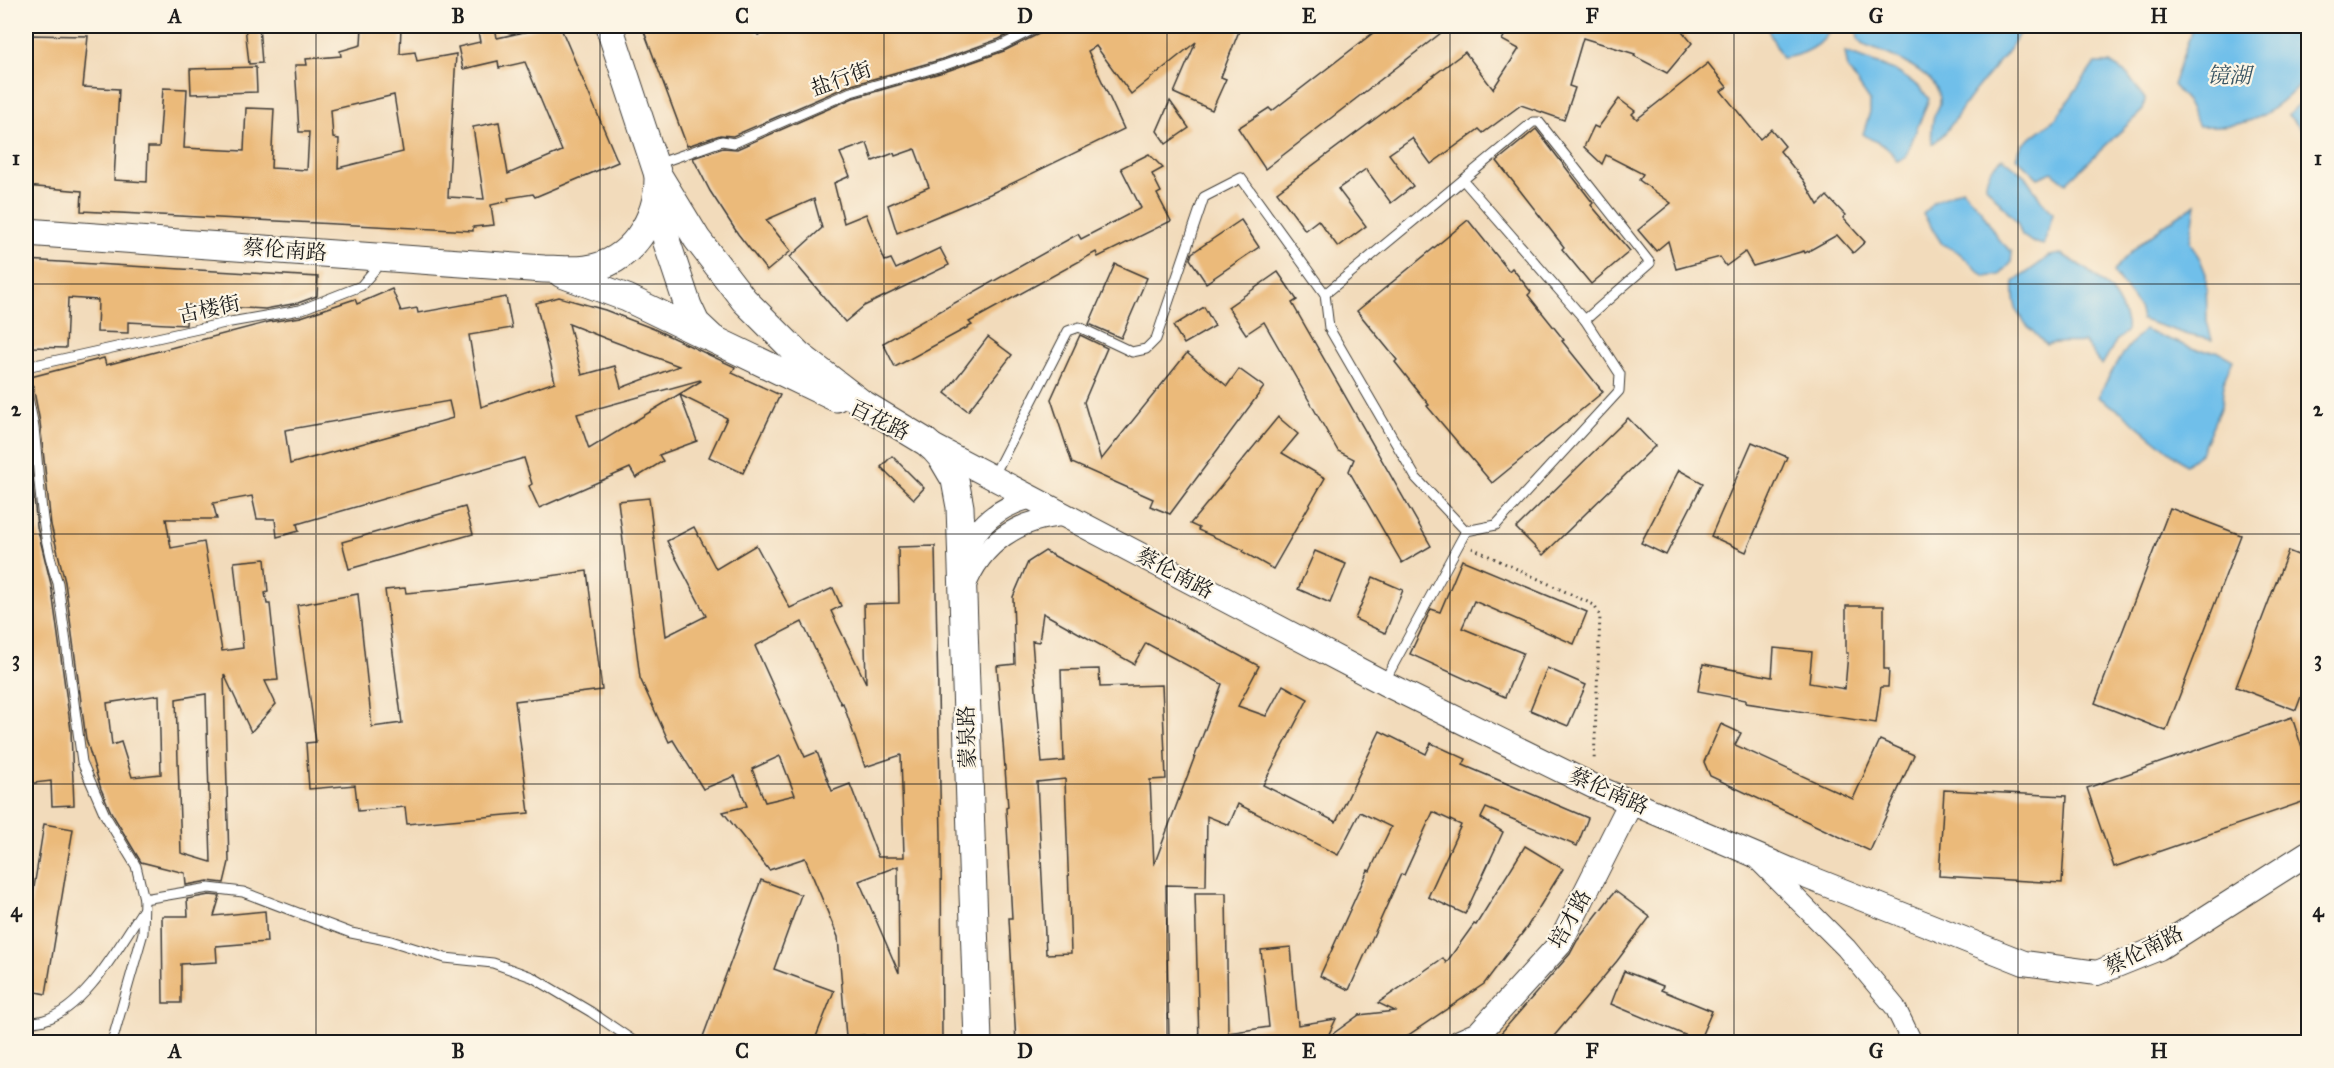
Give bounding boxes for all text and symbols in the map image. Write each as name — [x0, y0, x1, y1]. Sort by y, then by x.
text: A — [166, 4, 182, 28]
text: B — [451, 4, 465, 28]
text: C — [735, 4, 749, 28]
text: D — [1017, 4, 1033, 28]
text: E — [1302, 4, 1317, 28]
text: F — [1585, 4, 1599, 28]
text: G — [1869, 4, 1884, 28]
text: H — [2150, 4, 2168, 28]
street label: 盐行街 — [807, 56, 875, 102]
water label: 镜湖 — [2207, 62, 2255, 89]
text: 1 — [12, 146, 20, 170]
text: 1 — [2314, 146, 2322, 170]
street label: 蔡伦南路 — [242, 234, 328, 266]
street label: 古楼街 — [175, 290, 243, 328]
street label: 百花路 — [846, 395, 914, 445]
text: 2 — [11, 397, 22, 421]
text: 2 — [2313, 397, 2324, 421]
street label: 蔡伦南路 — [1132, 542, 1218, 604]
text: 3 — [12, 647, 20, 672]
text: 3 — [2314, 647, 2322, 672]
street label: 蒙泉路 — [953, 705, 981, 769]
street label: 蔡伦南路 — [1565, 762, 1653, 820]
street label: 培才路 — [1543, 885, 1597, 953]
text: 4 — [10, 898, 22, 923]
text: 4 — [2312, 898, 2324, 923]
street label: 蔡伦南路 — [2101, 920, 2187, 980]
text: A — [166, 1039, 182, 1063]
text: B — [451, 1039, 465, 1063]
text: C — [735, 1039, 749, 1063]
text: D — [1017, 1039, 1033, 1063]
text: E — [1302, 1039, 1317, 1063]
text: F — [1585, 1039, 1599, 1063]
text: G — [1869, 1039, 1884, 1063]
text: H — [2150, 1039, 2168, 1063]

